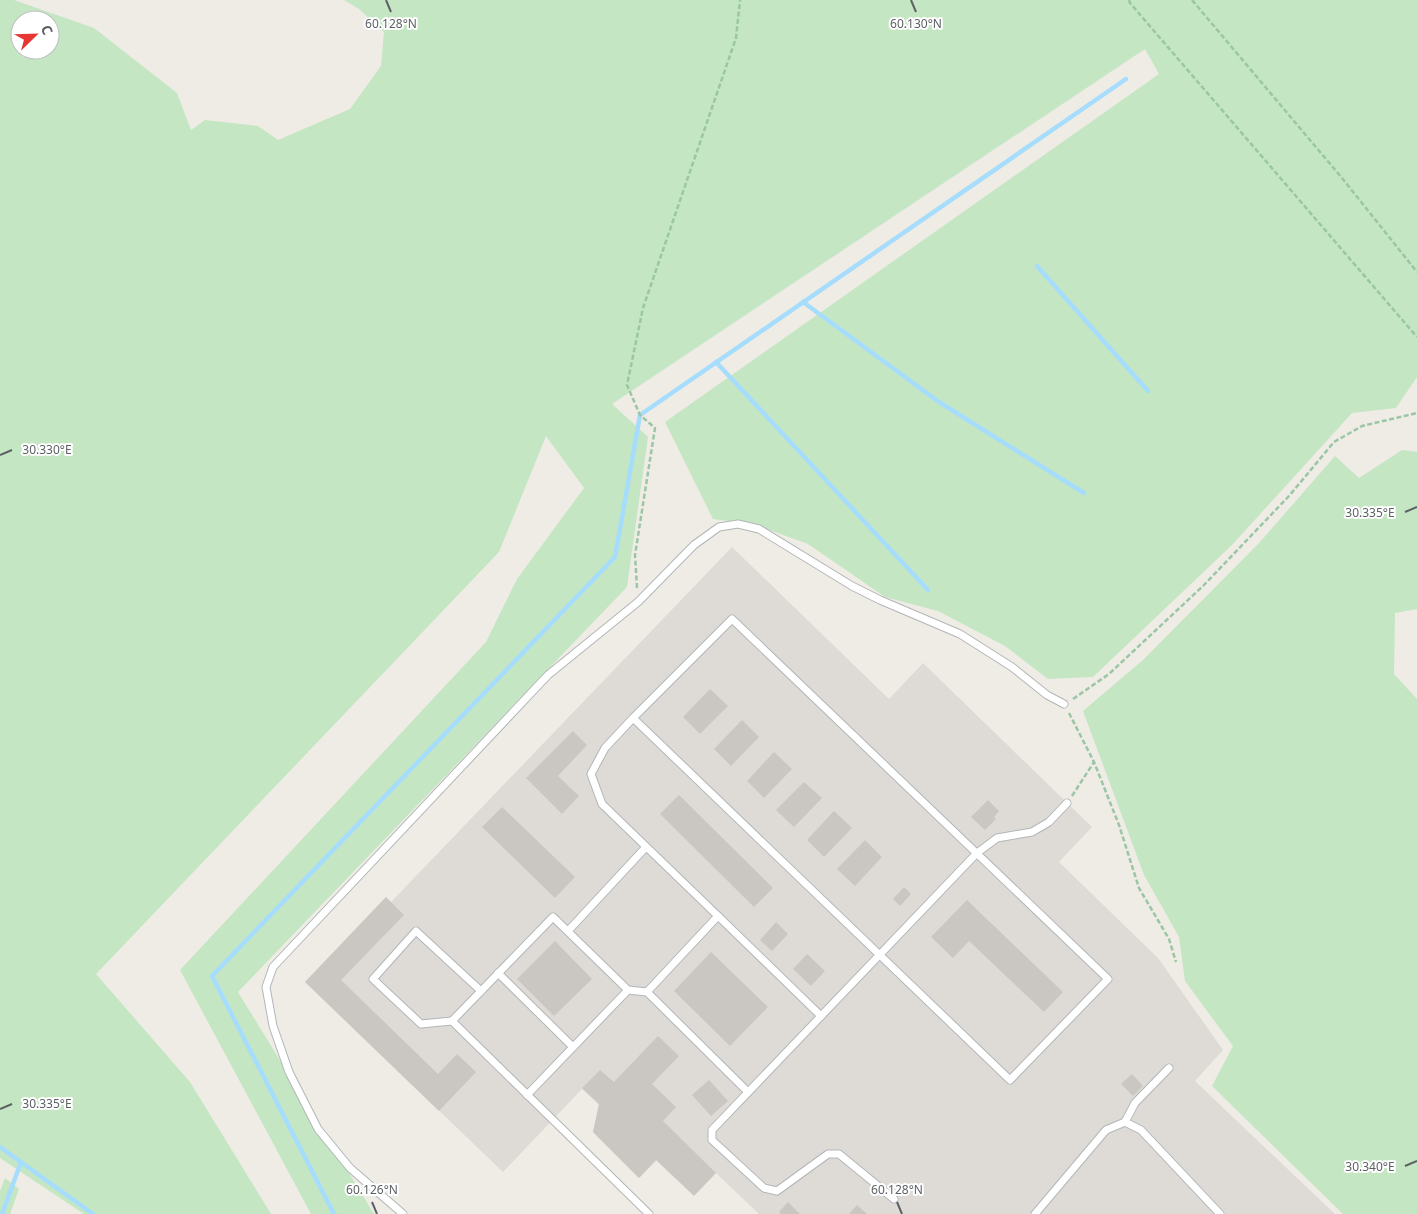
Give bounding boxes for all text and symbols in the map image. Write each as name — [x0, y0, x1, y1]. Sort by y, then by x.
north arrow — [10, 10, 60, 60]
text: 60.128°N — [365, 15, 417, 32]
text: 60.130°N — [890, 15, 942, 32]
text: С — [37, 22, 58, 38]
text: 30.330°E — [22, 441, 72, 458]
text: 30.335°E — [1345, 504, 1395, 521]
text: 30.335°E — [22, 1095, 72, 1112]
text: 30.340°E — [1345, 1158, 1395, 1175]
text: 60.126°N — [346, 1181, 398, 1198]
text: 60.128°N — [871, 1181, 923, 1198]

